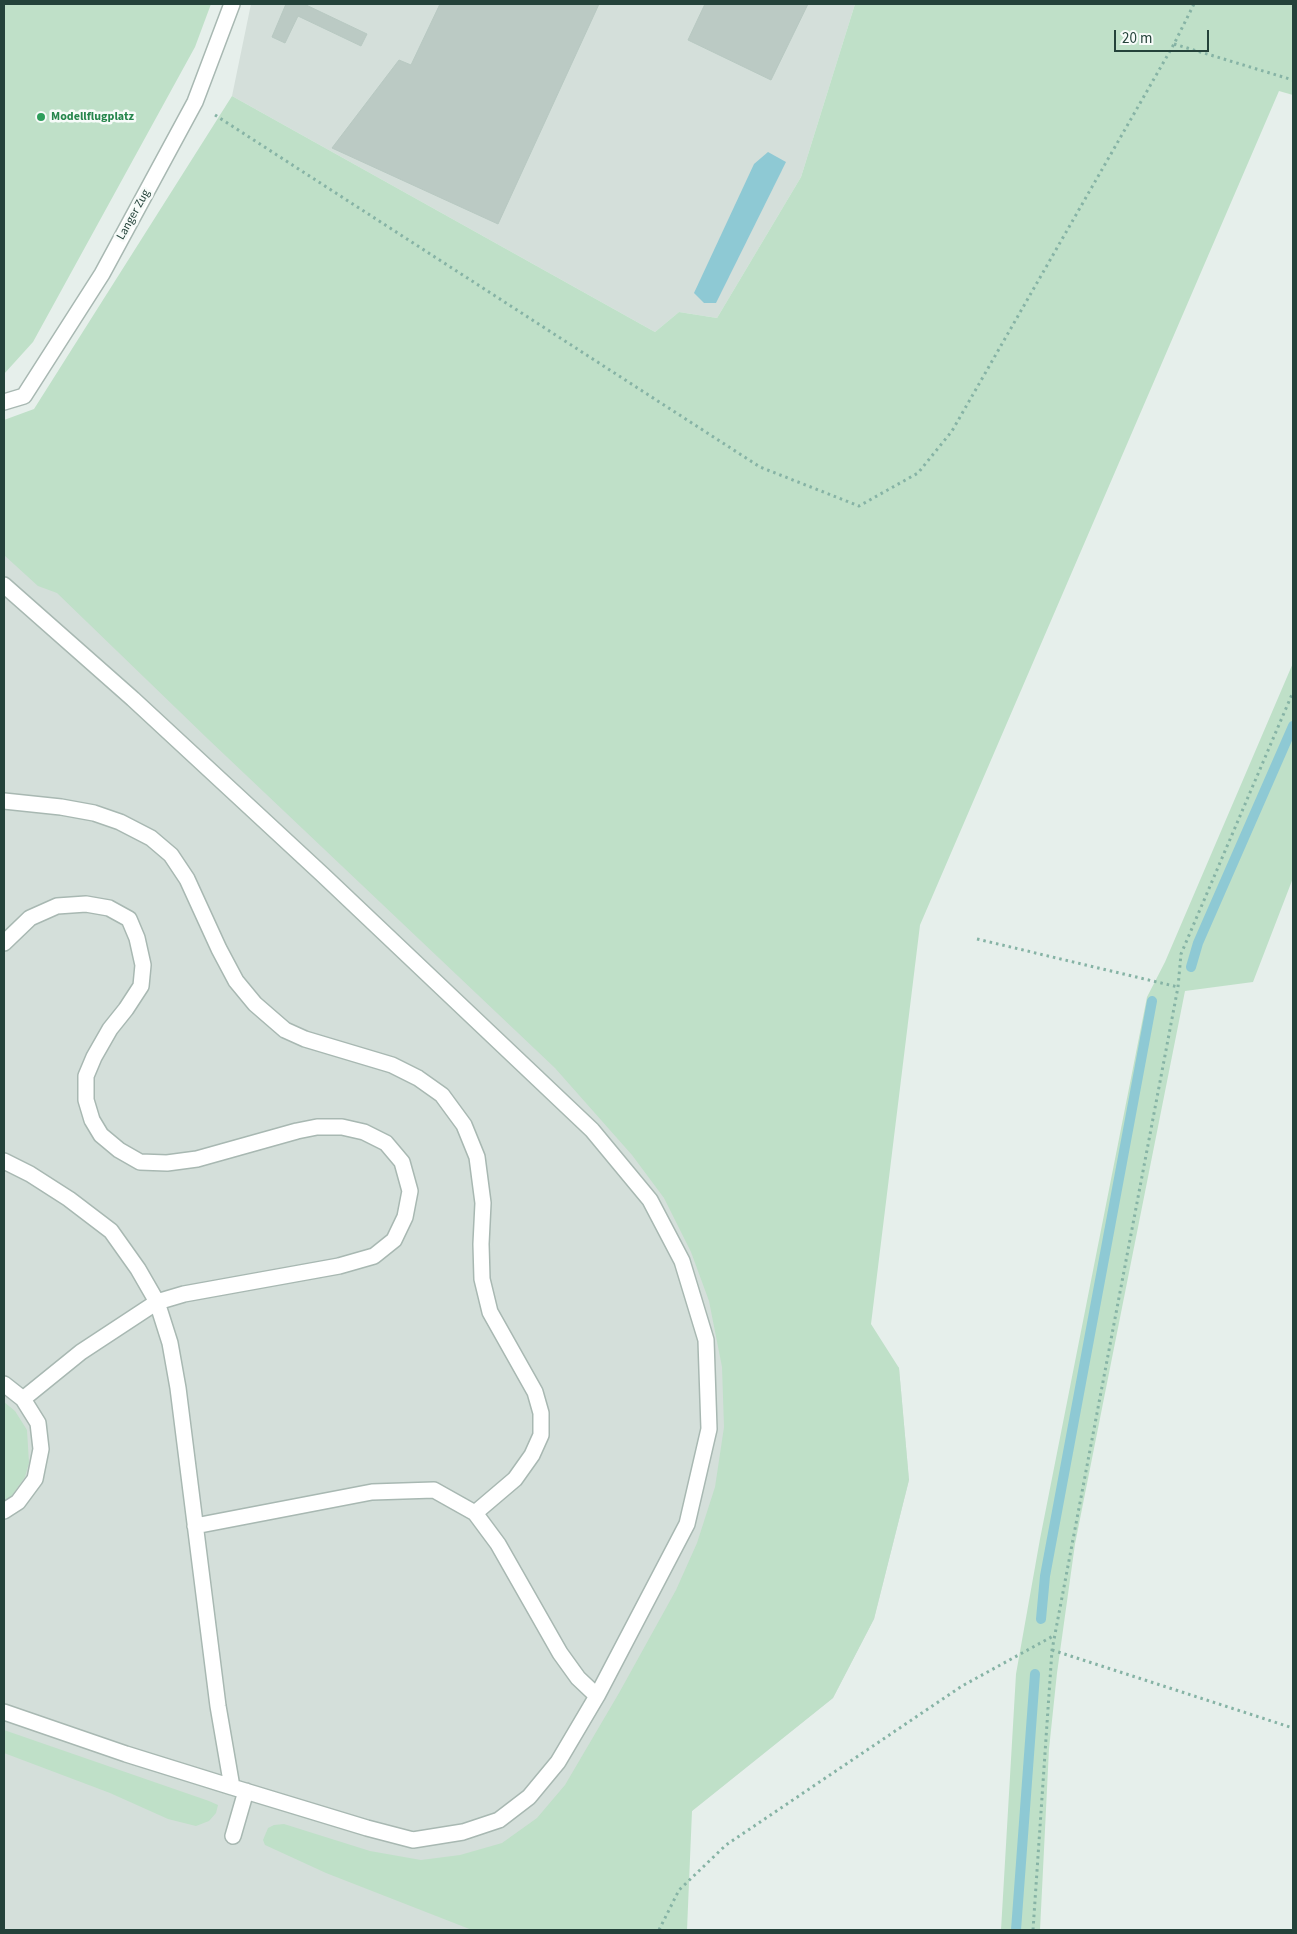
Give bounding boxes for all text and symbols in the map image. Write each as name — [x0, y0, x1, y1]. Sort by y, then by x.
scale bar — [1117, 20, 1212, 52]
text: 20 m — [1122, 28, 1152, 49]
place label: Modellflugplatz — [51, 110, 134, 124]
marker: Modellflugplatz — [35, 111, 47, 123]
street label: Langer Zug — [114, 187, 154, 243]

